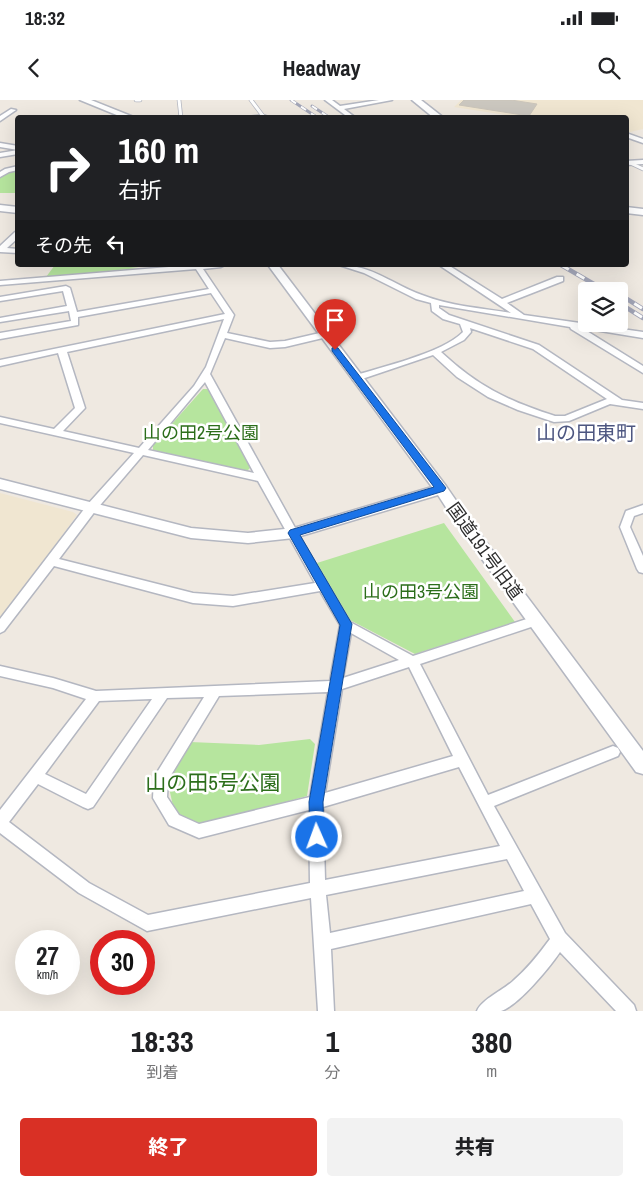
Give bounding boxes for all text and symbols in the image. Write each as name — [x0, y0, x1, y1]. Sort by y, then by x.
text: 18:32 — [25, 5, 65, 31]
text: Headway — [282, 53, 361, 83]
icon: back — [20, 54, 48, 82]
icon: search — [595, 54, 623, 82]
text: 160 m — [118, 127, 199, 174]
icon: right — [35, 135, 100, 200]
text: 右折 — [118, 175, 162, 205]
icon: left — [102, 230, 130, 258]
text: その先 — [35, 232, 92, 258]
map controls — [578, 282, 628, 332]
button: layers — [578, 282, 628, 332]
pin — [314, 299, 356, 350]
icon: arrive — [321, 306, 349, 334]
district label: 山の田東町 — [536, 419, 636, 446]
park label: 山の田2号公園 — [143, 420, 259, 445]
street label: 国道191号旧道 — [441, 497, 529, 605]
park label: 山の田3号公園 — [363, 579, 479, 604]
park label: 山の田5号公園 — [145, 768, 281, 797]
position arrow — [290, 810, 342, 862]
speed limit sign: 30 — [90, 930, 155, 995]
text: 27 — [36, 939, 59, 973]
text: km/h — [37, 967, 58, 983]
text: 18:33 — [131, 1021, 194, 1061]
text: 1 — [326, 1021, 339, 1061]
text: 380 — [471, 1022, 512, 1062]
text: m — [486, 1060, 497, 1082]
text: 到着 — [146, 1061, 178, 1083]
text: 分 — [324, 1061, 340, 1083]
button: 終了 — [20, 1118, 317, 1176]
button: 共有 — [327, 1118, 623, 1176]

